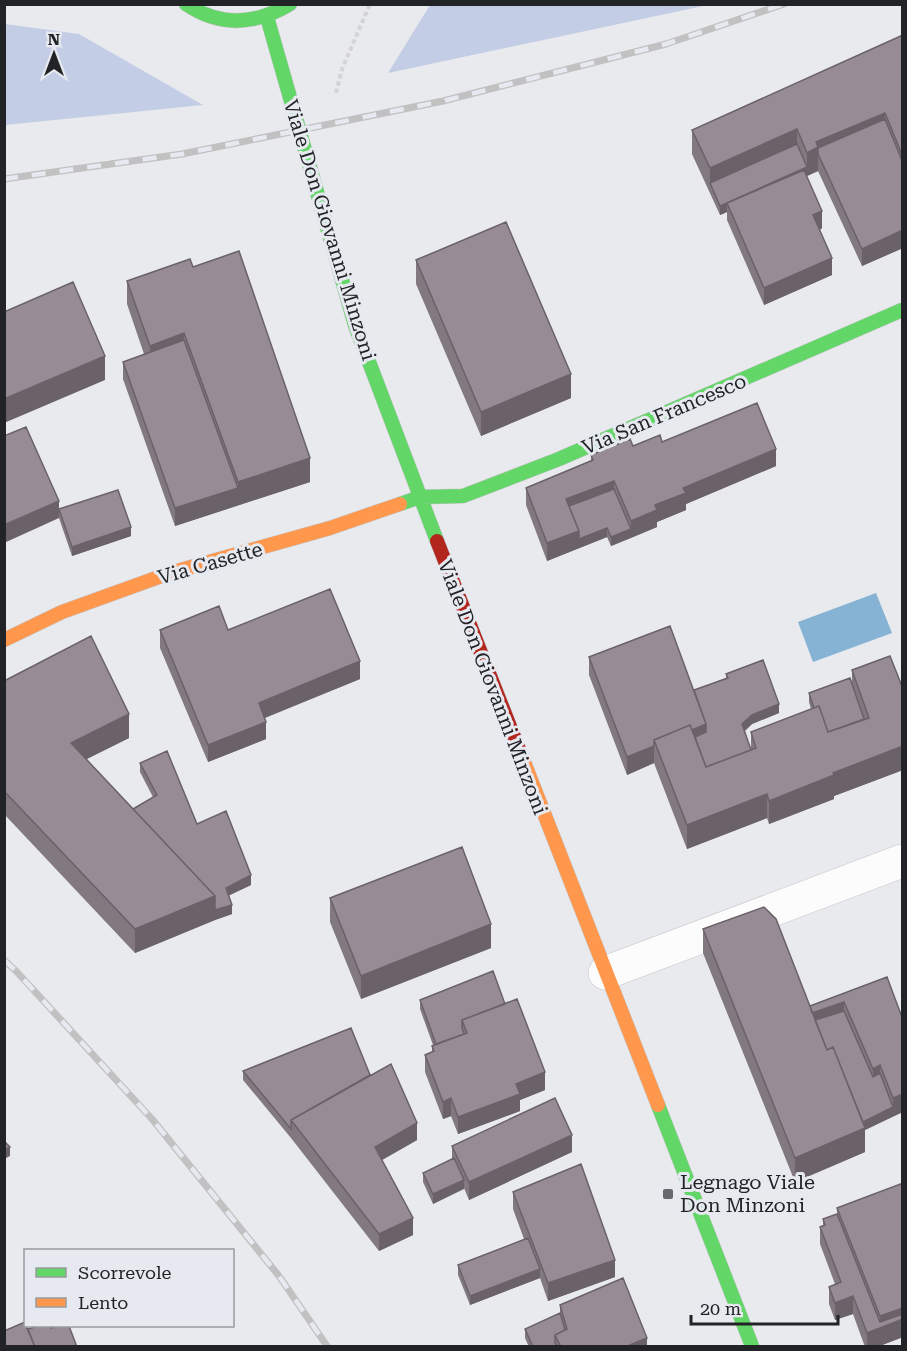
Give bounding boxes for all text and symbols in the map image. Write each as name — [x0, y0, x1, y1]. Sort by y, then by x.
north arrow — [24, 24, 84, 84]
text: N — [48, 30, 60, 49]
street label: Viale Don Giovanni Minzoni — [279, 97, 381, 363]
street label: Via San Francesco — [578, 369, 750, 459]
street label: Via Casette — [155, 537, 265, 589]
street label: Viale Don Giovanni Minzoni — [433, 556, 553, 818]
place label: Legnago Viale Don Minzoni — [680, 1170, 815, 1217]
marker: Legnago Viale Don Minzoni — [661, 1187, 675, 1201]
legend — [24, 1249, 234, 1327]
text: Scorrevole — [78, 1262, 172, 1283]
scale bar — [691, 1288, 838, 1326]
text: Lento — [78, 1292, 128, 1313]
text: 20 m — [700, 1298, 741, 1319]

